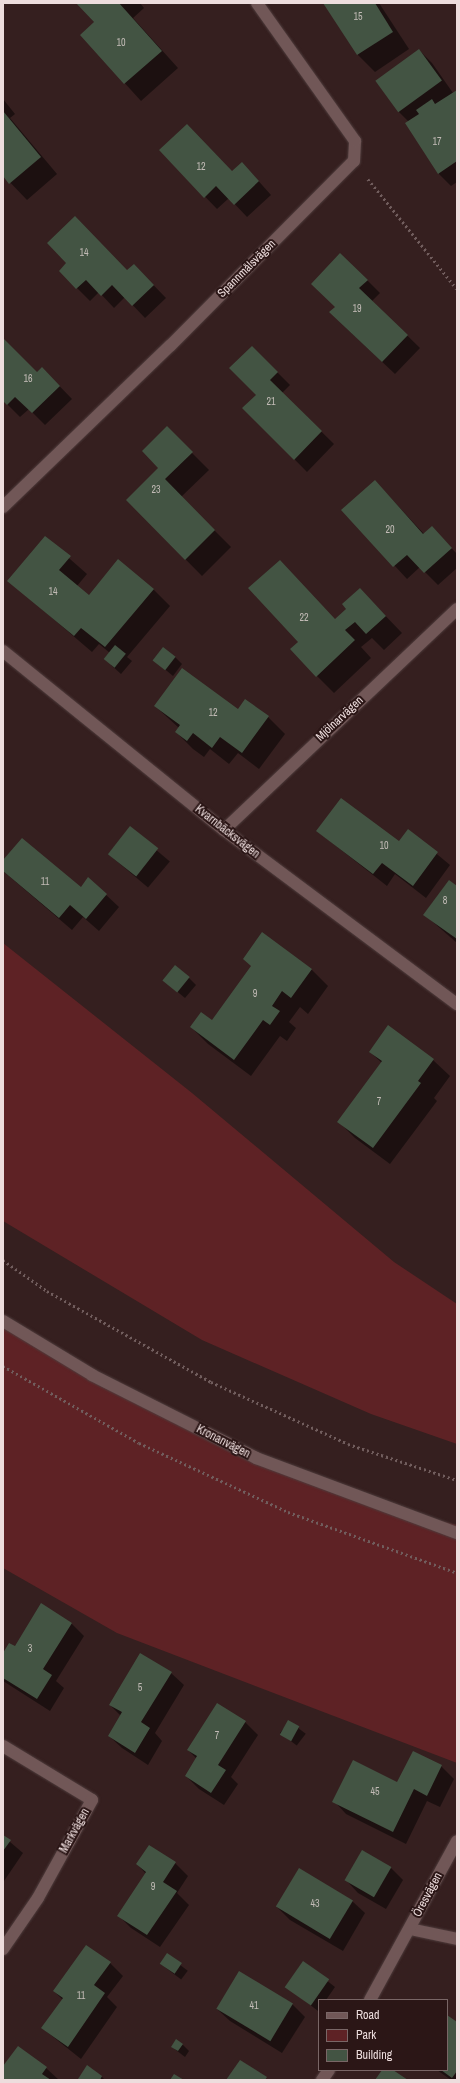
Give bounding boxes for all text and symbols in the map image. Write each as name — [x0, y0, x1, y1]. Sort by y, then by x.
house number: 15 — [353, 11, 363, 23]
house number: 10 — [116, 37, 126, 49]
house number: 17 — [432, 136, 442, 148]
house number: 12 — [196, 161, 206, 173]
street label: Spannmålsvägen — [215, 237, 279, 301]
house number: 14 — [79, 247, 89, 259]
house number: 19 — [352, 303, 362, 315]
house number: 16 — [23, 373, 33, 385]
house number: 21 — [266, 396, 276, 408]
house number: 23 — [151, 484, 161, 496]
house number: 20 — [385, 524, 395, 536]
house number: 14 — [48, 586, 58, 598]
house number: 22 — [299, 612, 309, 624]
street label: Mjölnarvägen — [313, 694, 367, 744]
house number: 12 — [208, 707, 218, 719]
street label: Kvarnbäcksvägen — [192, 802, 262, 862]
house number: 10 — [379, 840, 389, 852]
house number: 11 — [41, 876, 49, 888]
house number: 8 — [443, 895, 447, 907]
house number: 9 — [253, 988, 257, 1000]
house number: 7 — [377, 1096, 381, 1108]
street label: Kronanvägen — [194, 1422, 252, 1462]
house number: 3 — [28, 1643, 32, 1655]
house number: 5 — [138, 1682, 142, 1694]
house number: 7 — [215, 1730, 219, 1742]
house number: 45 — [370, 1786, 380, 1798]
street label: Markvägen — [57, 1806, 93, 1856]
street label: Öresvägen — [410, 1870, 446, 1920]
house number: 9 — [151, 1881, 155, 1893]
house number: 43 — [310, 1898, 320, 1910]
house number: 11 — [77, 1990, 85, 2002]
legend — [318, 1999, 448, 2071]
house number: 41 — [249, 2000, 259, 2012]
text: Road — [356, 2007, 380, 2023]
text: Park — [356, 2027, 376, 2043]
text: Building — [356, 2047, 392, 2063]

